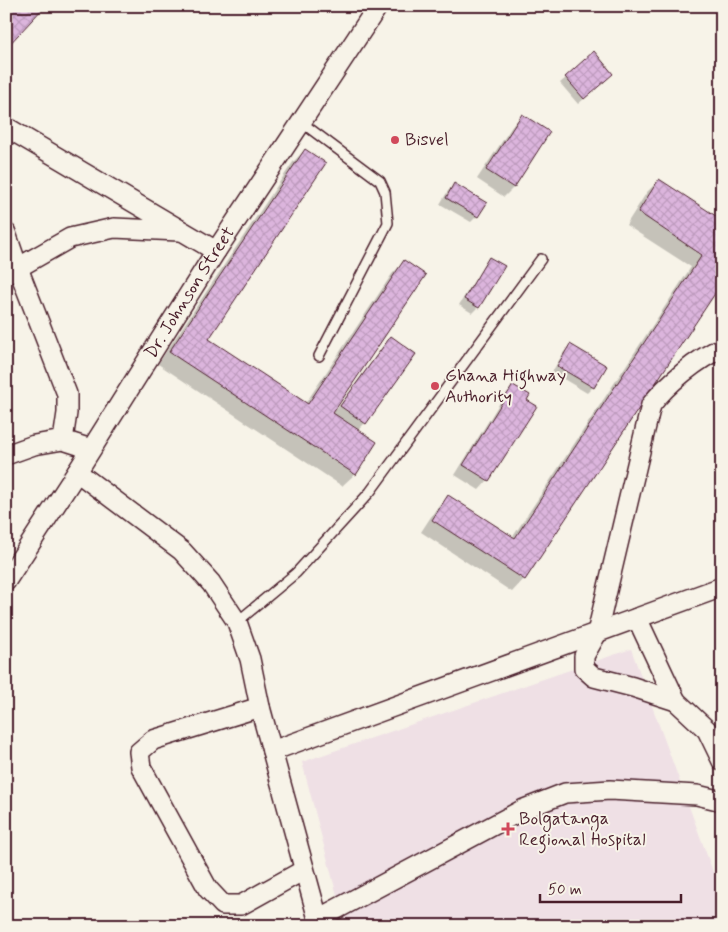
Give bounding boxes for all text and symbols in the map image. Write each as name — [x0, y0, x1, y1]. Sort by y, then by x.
place label: Bisvel — [405, 128, 449, 152]
marker: Bisvel — [389, 134, 401, 146]
street label: Dr. Johnson Street — [139, 222, 241, 363]
place label: Ghana Highway Authority — [445, 364, 566, 409]
marker: Ghana Highway Authority — [429, 380, 441, 392]
place label: Bolgatanga Regional Hospital — [519, 807, 646, 854]
marker: Bolgatanga Regional Hospital — [501, 822, 515, 836]
scale bar — [540, 872, 682, 904]
text: 50 m — [548, 880, 582, 900]

